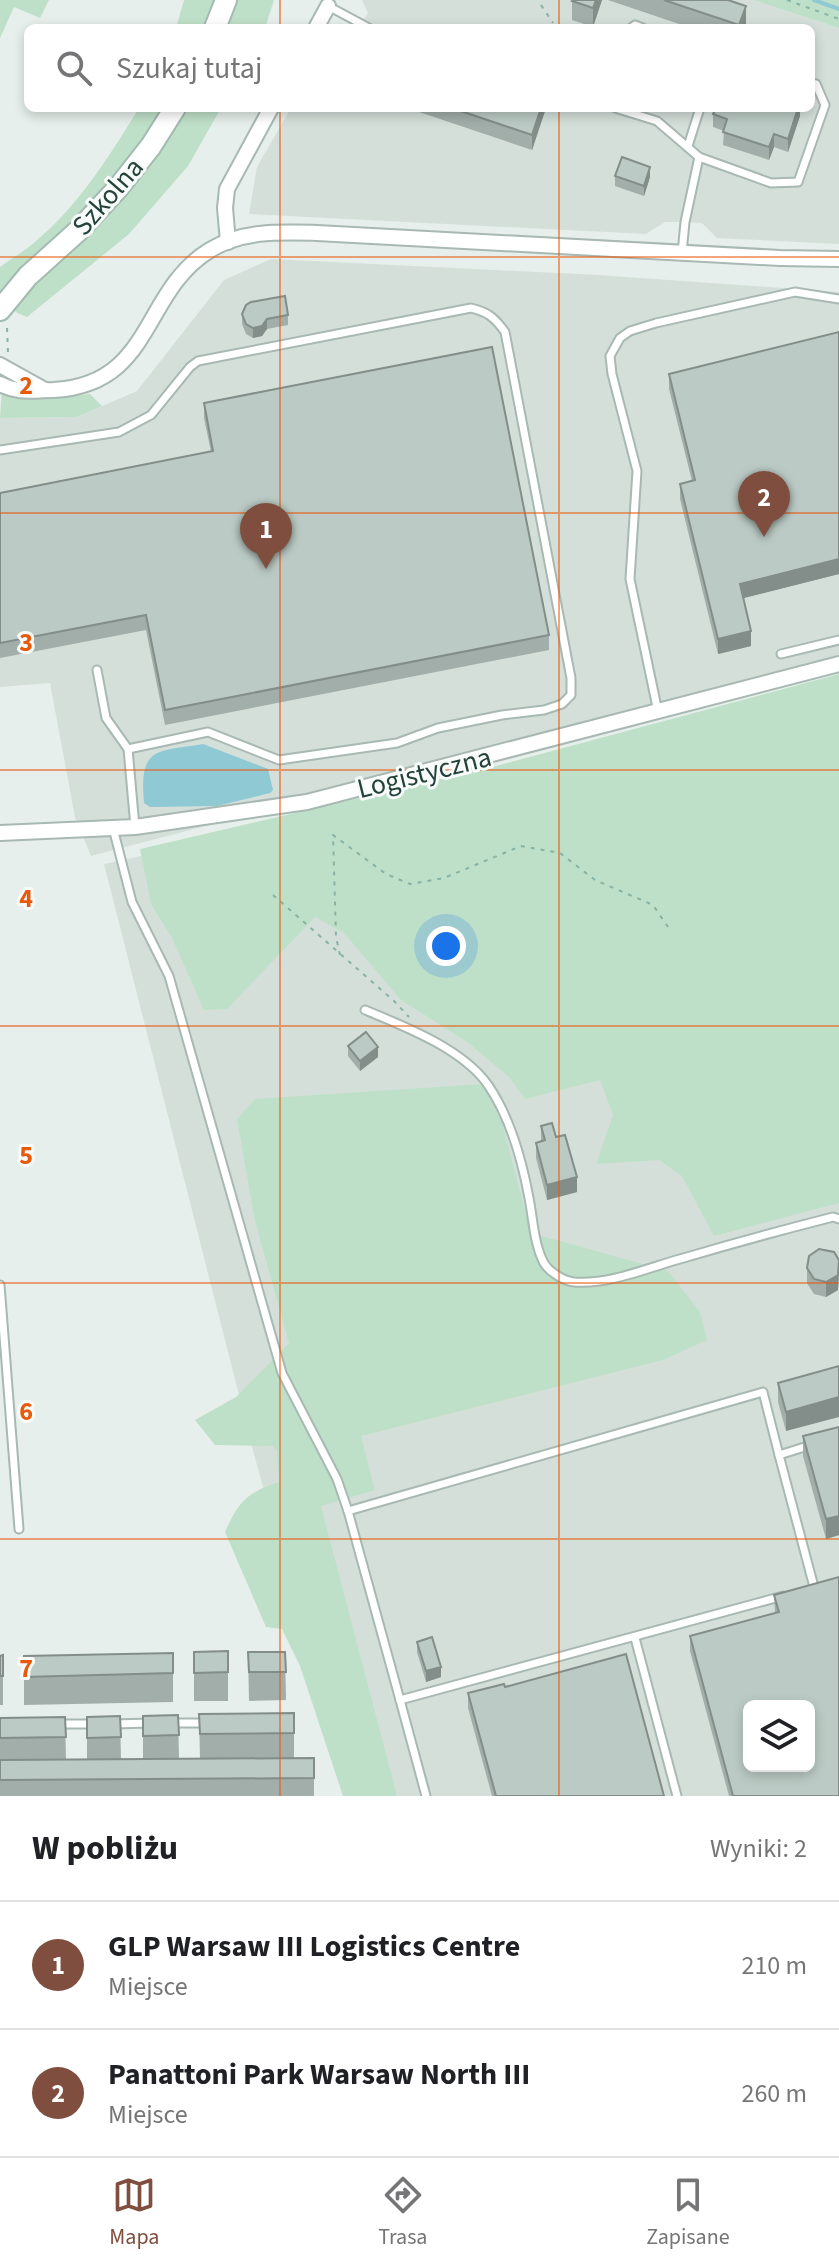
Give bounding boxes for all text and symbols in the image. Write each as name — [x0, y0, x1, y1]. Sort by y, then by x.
search box — [24, 24, 815, 112]
icon: search — [52, 46, 96, 90]
text: Szukaj tutaj — [116, 47, 262, 90]
street label: Szkolna — [62, 149, 153, 244]
text: 2 — [19, 367, 33, 404]
pin: 2 — [738, 471, 790, 537]
pin: 1 — [240, 503, 292, 569]
text: 3 — [19, 624, 33, 661]
street label: Logistyczna — [353, 737, 496, 809]
text: 4 — [19, 880, 33, 917]
your location — [426, 926, 466, 966]
text: 5 — [19, 1137, 33, 1174]
text: 6 — [19, 1393, 33, 1430]
text: 7 — [19, 1650, 33, 1687]
map controls — [743, 1700, 815, 1772]
button: layers — [743, 1700, 815, 1772]
text: W pobliżu — [32, 1824, 178, 1873]
text: Wyniki: 2 — [710, 1830, 807, 1867]
text: GLP Warsaw III Logistics Centre — [108, 1925, 520, 1968]
text: 1 — [51, 1947, 65, 1984]
text: 210 m — [741, 1947, 807, 1984]
text: Miejsce — [108, 1968, 188, 2005]
text: Panattoni Park Warsaw North III — [108, 2053, 530, 2096]
text: 2 — [51, 2075, 65, 2112]
text: 260 m — [741, 2075, 807, 2112]
text: Miejsce — [108, 2096, 188, 2133]
tab: Mapa — [109, 2173, 159, 2253]
tab: Trasa — [378, 2173, 427, 2253]
tab: Zapisane — [646, 2173, 730, 2253]

